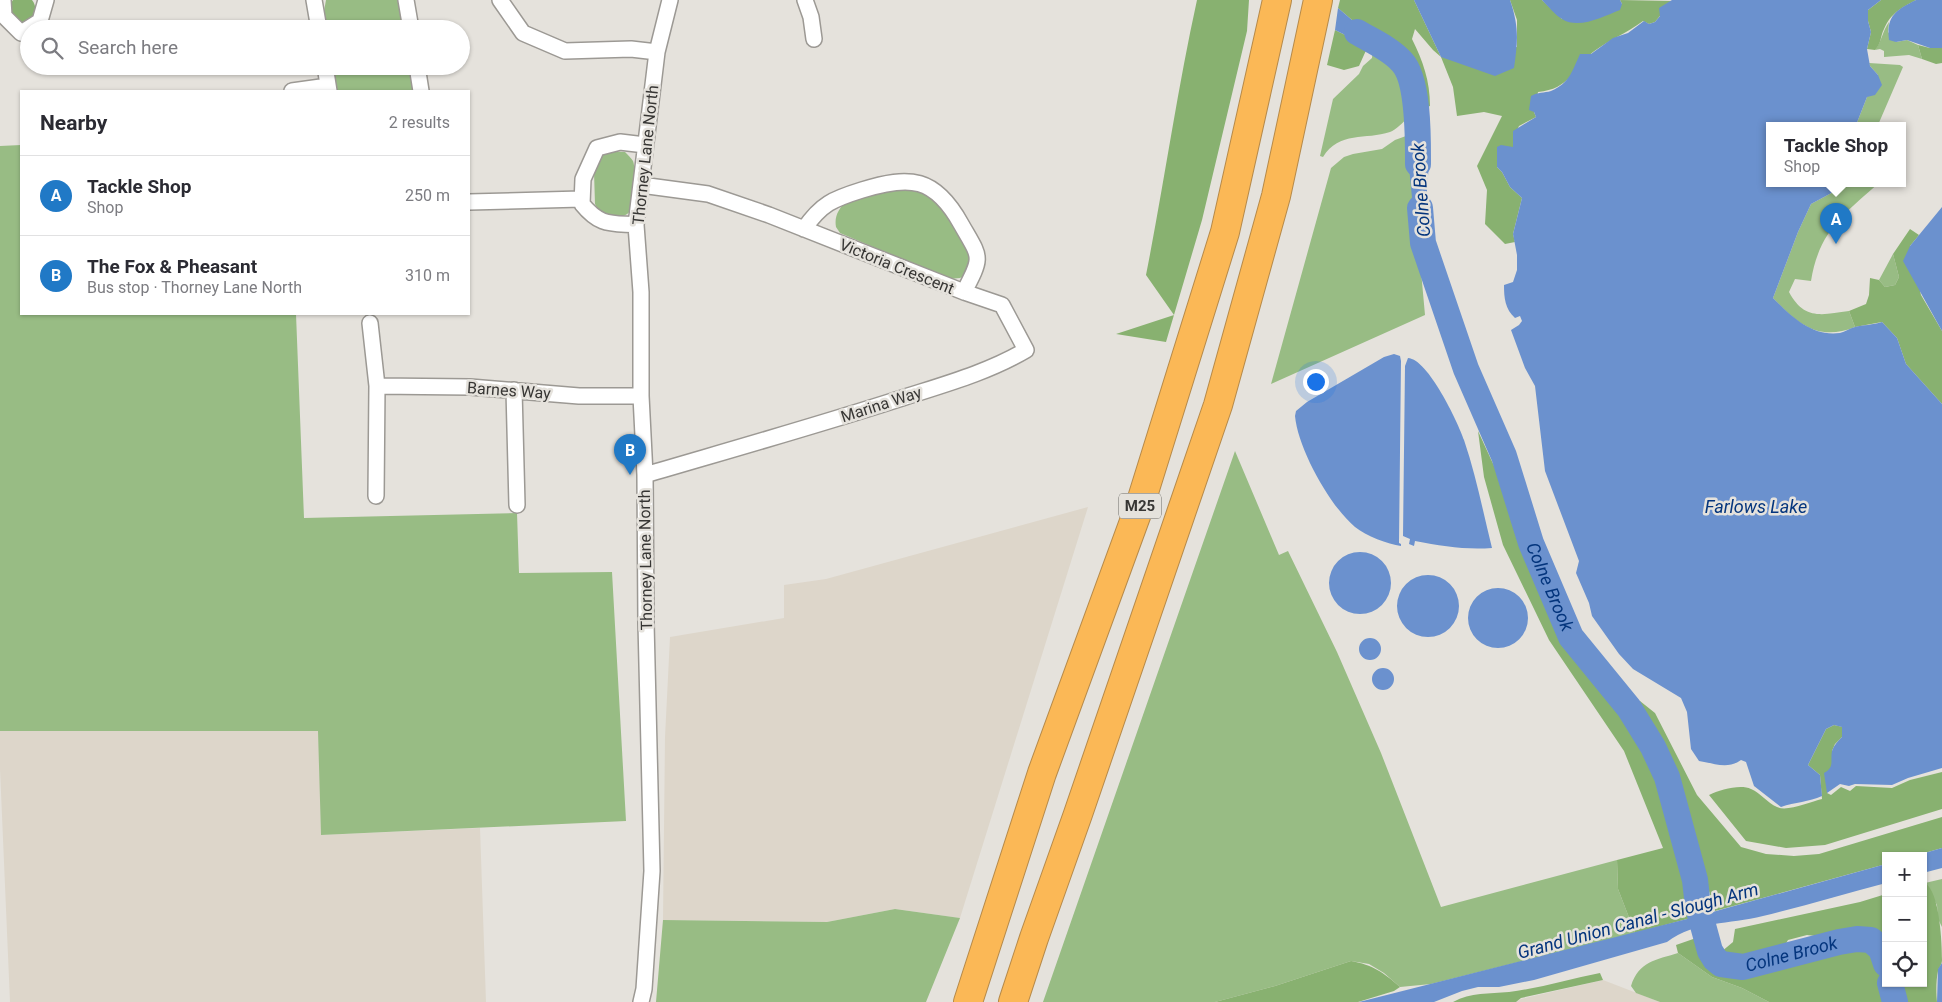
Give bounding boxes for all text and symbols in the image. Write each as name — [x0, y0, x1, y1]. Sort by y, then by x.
search box — [20, 20, 470, 75]
icon: search — [38, 34, 66, 62]
text: Search here — [78, 36, 178, 59]
street label: Thorney Lane North — [629, 84, 662, 226]
text: Nearby — [40, 111, 107, 135]
text: 2 results — [389, 113, 450, 132]
popup — [1766, 122, 1906, 187]
text: Tackle Shop — [1784, 134, 1888, 157]
water label: Colne Brook — [1407, 141, 1434, 238]
text: Shop — [1784, 157, 1820, 176]
text: Tackle Shop — [87, 175, 191, 198]
text: A — [51, 186, 61, 205]
text: 250 m — [405, 186, 450, 205]
text: Shop — [87, 198, 123, 217]
pin: A — [1820, 203, 1852, 244]
street label: Victoria Crescent — [837, 235, 957, 298]
text: The Fox & Pheasant — [87, 255, 257, 278]
text: B — [51, 266, 61, 285]
text: 310 m — [405, 266, 450, 285]
text: Bus stop · Thorney Lane North — [87, 278, 302, 297]
your location — [1303, 369, 1329, 395]
street label: Barnes Way — [467, 378, 552, 403]
street label: Marina Way — [838, 382, 924, 426]
pin: B — [614, 434, 646, 475]
street label: Thorney Lane North — [635, 490, 656, 630]
road number: M25 — [1119, 494, 1161, 518]
water label: Farlows Lake — [1705, 496, 1807, 517]
water label: Colne Brook — [1522, 539, 1579, 635]
map controls — [1882, 852, 1927, 987]
button: + — [1882, 852, 1927, 897]
water label: Grand Union Canal - Slough Arm — [1515, 878, 1761, 963]
button: − — [1882, 897, 1927, 942]
water label: Colne Brook — [1743, 932, 1841, 976]
button: locate — [1882, 942, 1927, 987]

